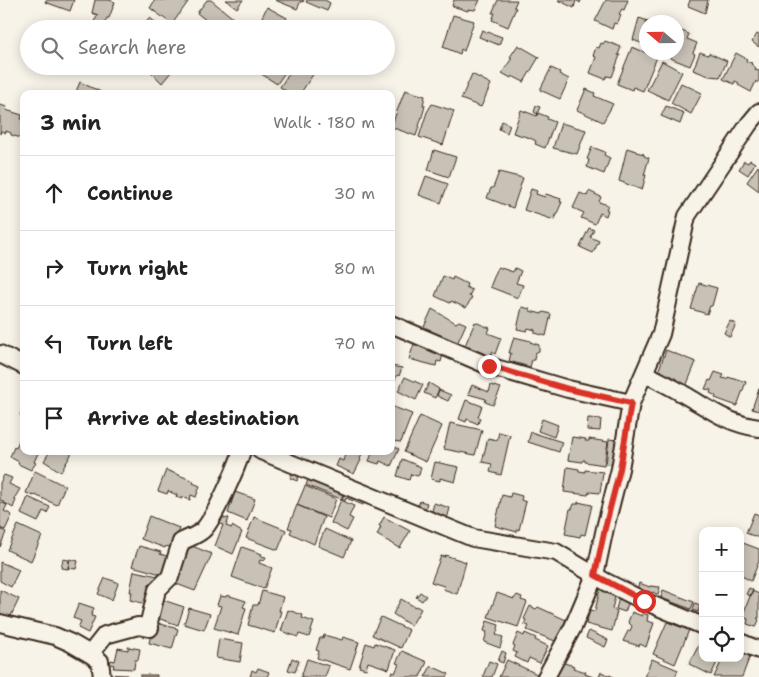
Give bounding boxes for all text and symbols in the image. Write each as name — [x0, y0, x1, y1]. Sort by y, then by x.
north arrow — [639, 15, 684, 60]
search box — [20, 20, 395, 75]
icon: search — [38, 34, 66, 62]
text: Search here — [78, 35, 187, 60]
text: 3 min — [40, 109, 101, 137]
text: Walk · 180 m — [273, 112, 375, 133]
icon: ahead — [40, 179, 68, 207]
text: Continue — [87, 181, 173, 206]
text: 30 m — [334, 183, 375, 204]
icon: right — [40, 254, 68, 282]
text: Turn right — [87, 256, 188, 281]
text: 80 m — [334, 258, 375, 279]
icon: left — [40, 329, 68, 357]
text: Turn left — [87, 331, 173, 356]
text: 70 m — [334, 333, 375, 354]
route end — [478, 355, 501, 378]
icon: arrive — [40, 404, 68, 432]
text: Arrive at destination — [87, 406, 299, 431]
map controls — [699, 527, 744, 662]
button: + — [699, 527, 744, 572]
button: − — [699, 572, 744, 617]
route start — [633, 590, 656, 613]
button: locate — [699, 617, 744, 662]

